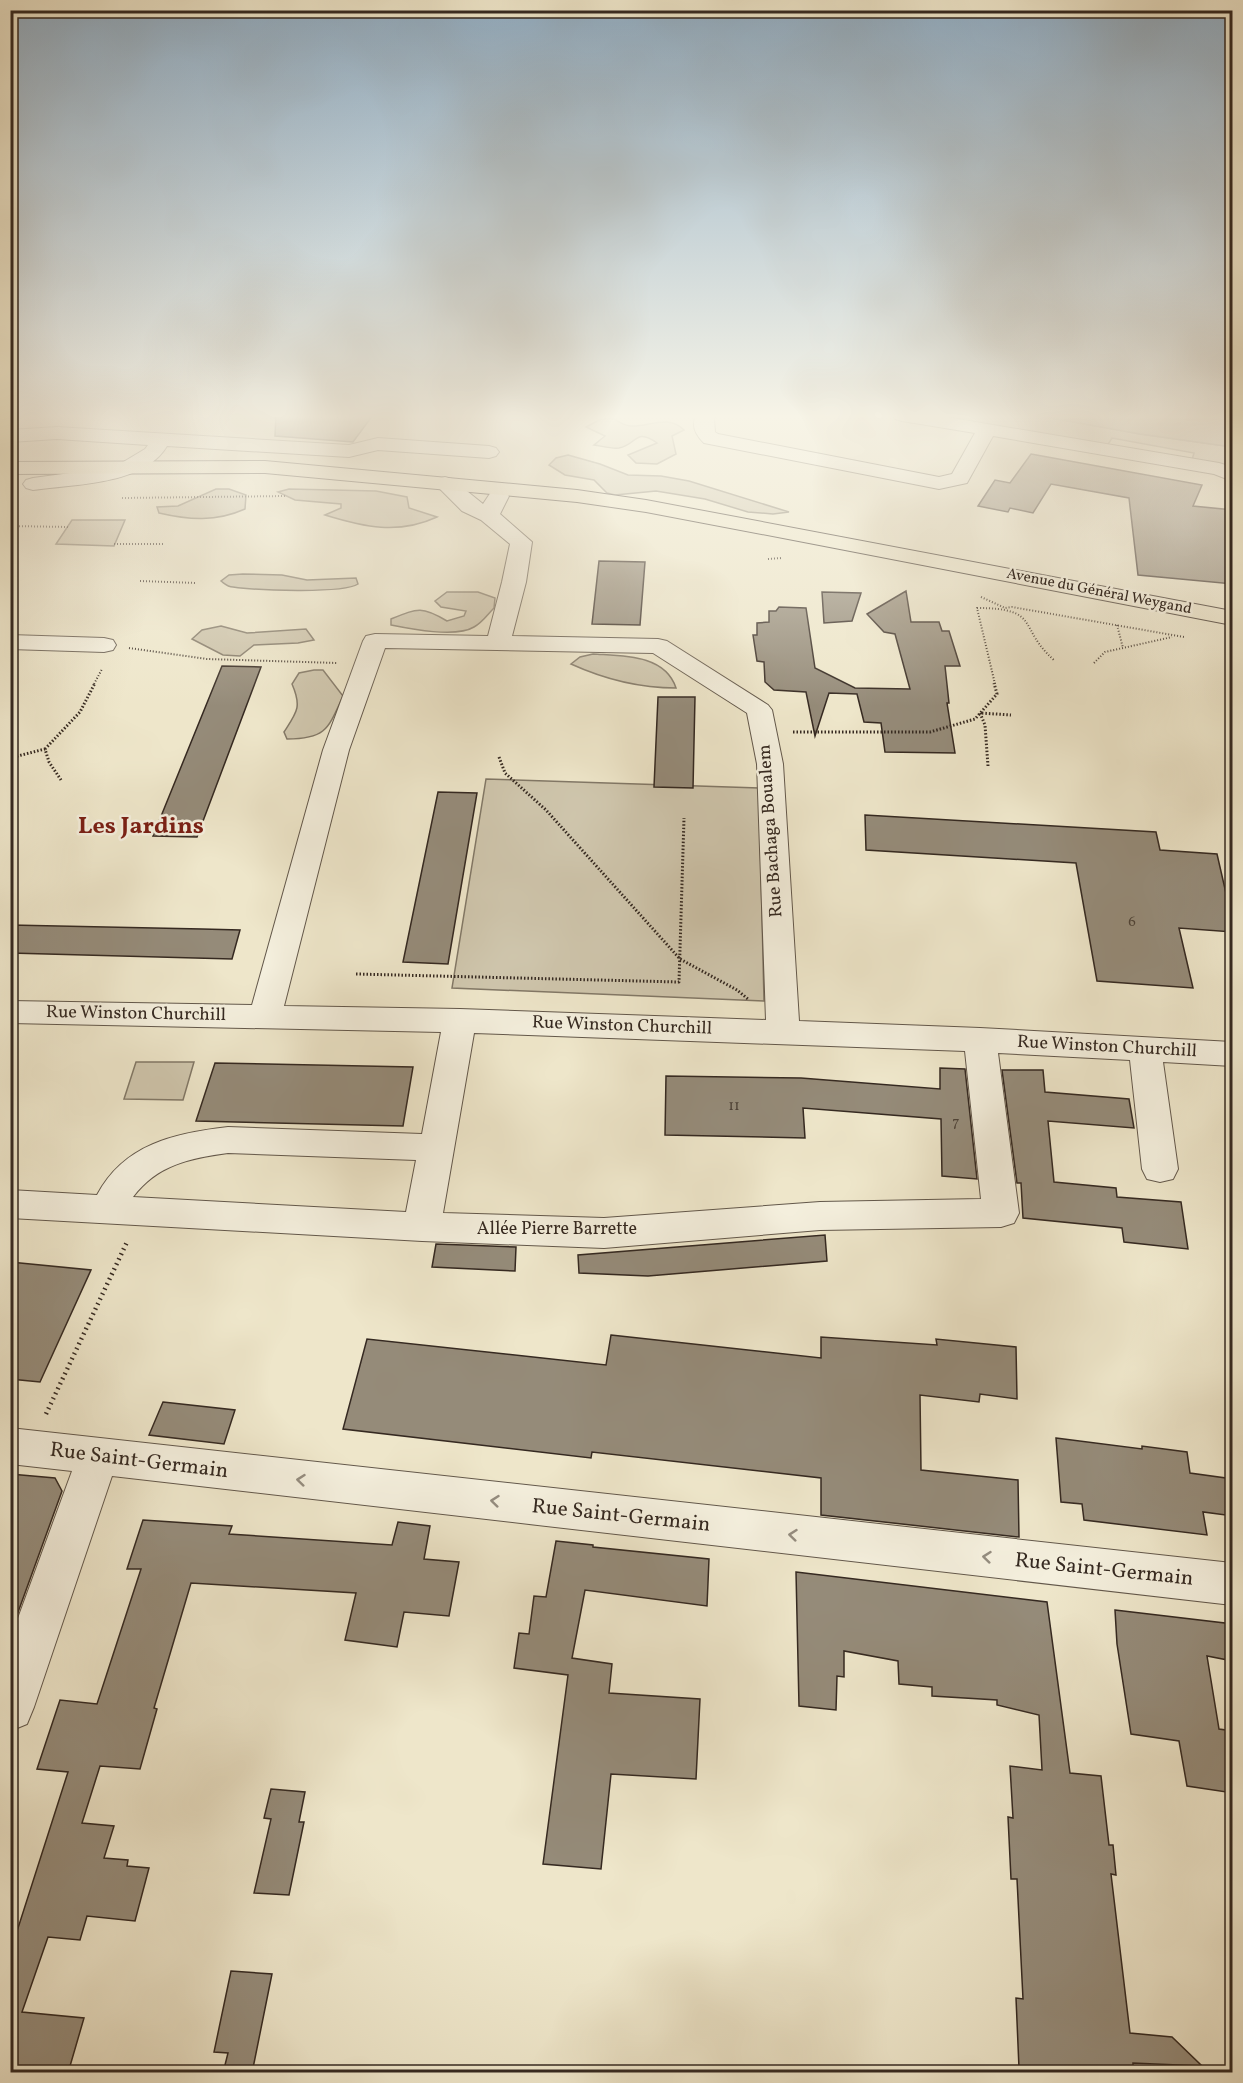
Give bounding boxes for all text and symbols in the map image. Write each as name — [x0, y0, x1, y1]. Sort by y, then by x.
street label: Avenue du Général Weygand — [1005, 564, 1193, 620]
street label: Rue Bachaga Boualem — [752, 743, 790, 918]
district label: Les Jardins — [78, 810, 204, 844]
house number: 6 — [1128, 912, 1136, 933]
street label: Rue Winston Churchill — [46, 1000, 226, 1028]
street label: Rue Winston Churchill — [532, 1010, 712, 1042]
street label: Rue Winston Churchill — [1016, 1030, 1198, 1064]
house number: 11 — [728, 1096, 740, 1117]
house number: 7 — [952, 1112, 960, 1133]
street label: Allée Pierre Barrette — [477, 1217, 637, 1242]
street label: Rue Saint-Germain — [48, 1436, 230, 1486]
one-way arrow — [296, 1474, 305, 1487]
street label: Rue Saint-Germain — [530, 1492, 712, 1540]
one-way arrow — [490, 1496, 499, 1508]
one-way arrow — [788, 1529, 797, 1542]
street label: Rue Saint-Germain — [1013, 1546, 1195, 1594]
one-way arrow — [982, 1551, 991, 1563]

